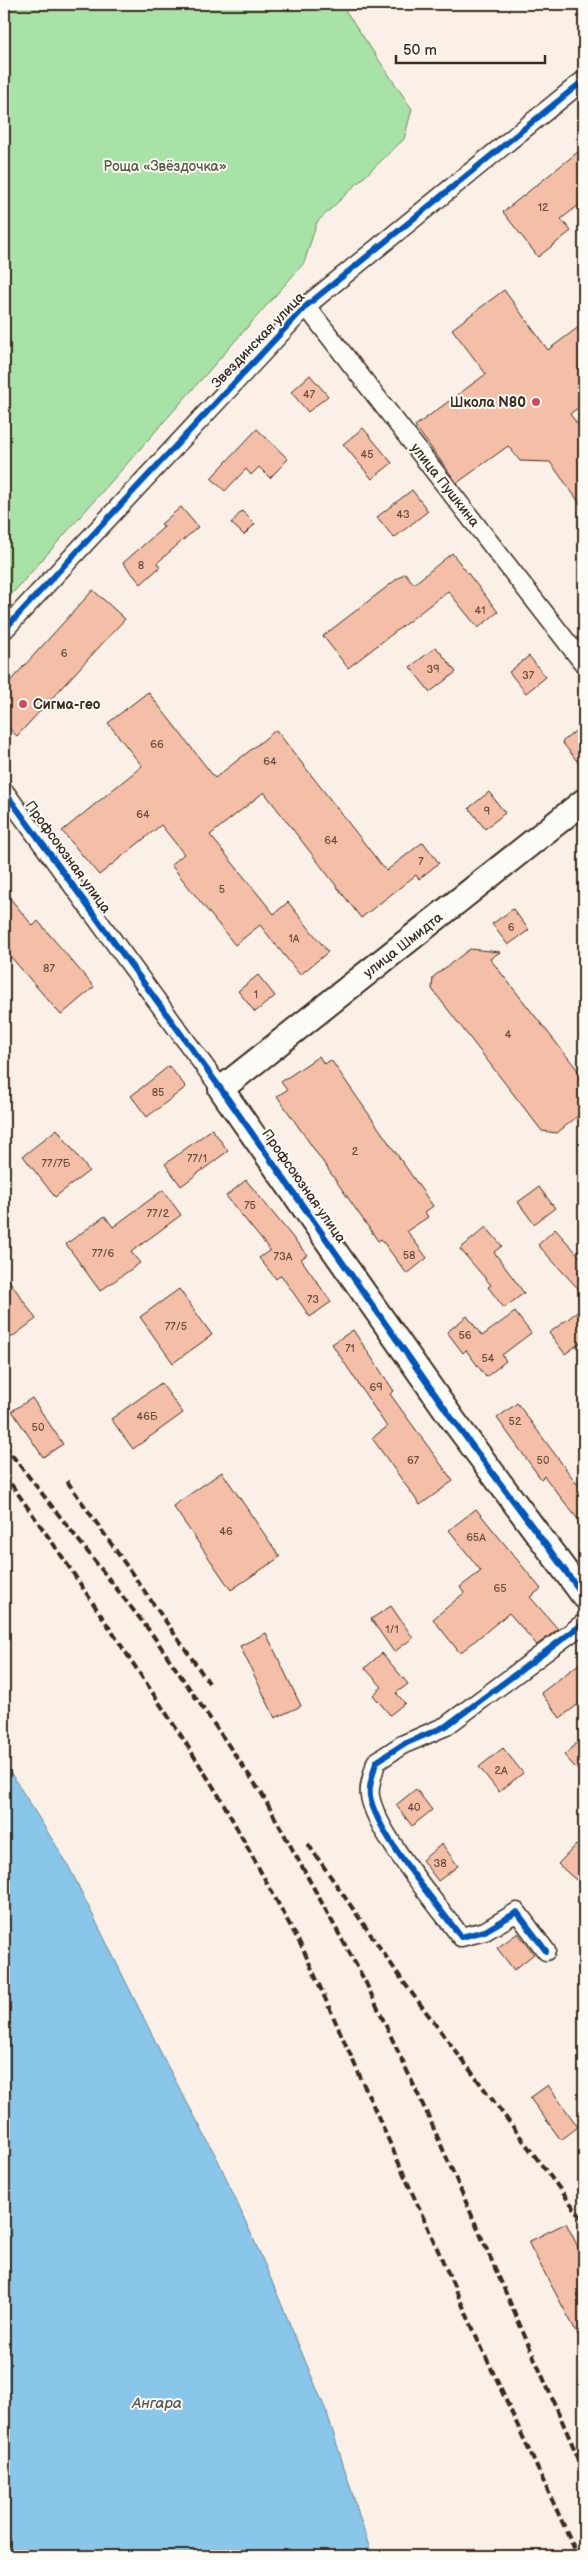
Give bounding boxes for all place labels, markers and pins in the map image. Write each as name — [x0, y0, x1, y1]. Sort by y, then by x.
place label: Школа N80 — [450, 394, 526, 411]
marker: Школа N80 — [530, 396, 542, 408]
place label: Сигма-гео — [33, 696, 101, 713]
marker: Сигма-гео — [17, 698, 29, 710]

